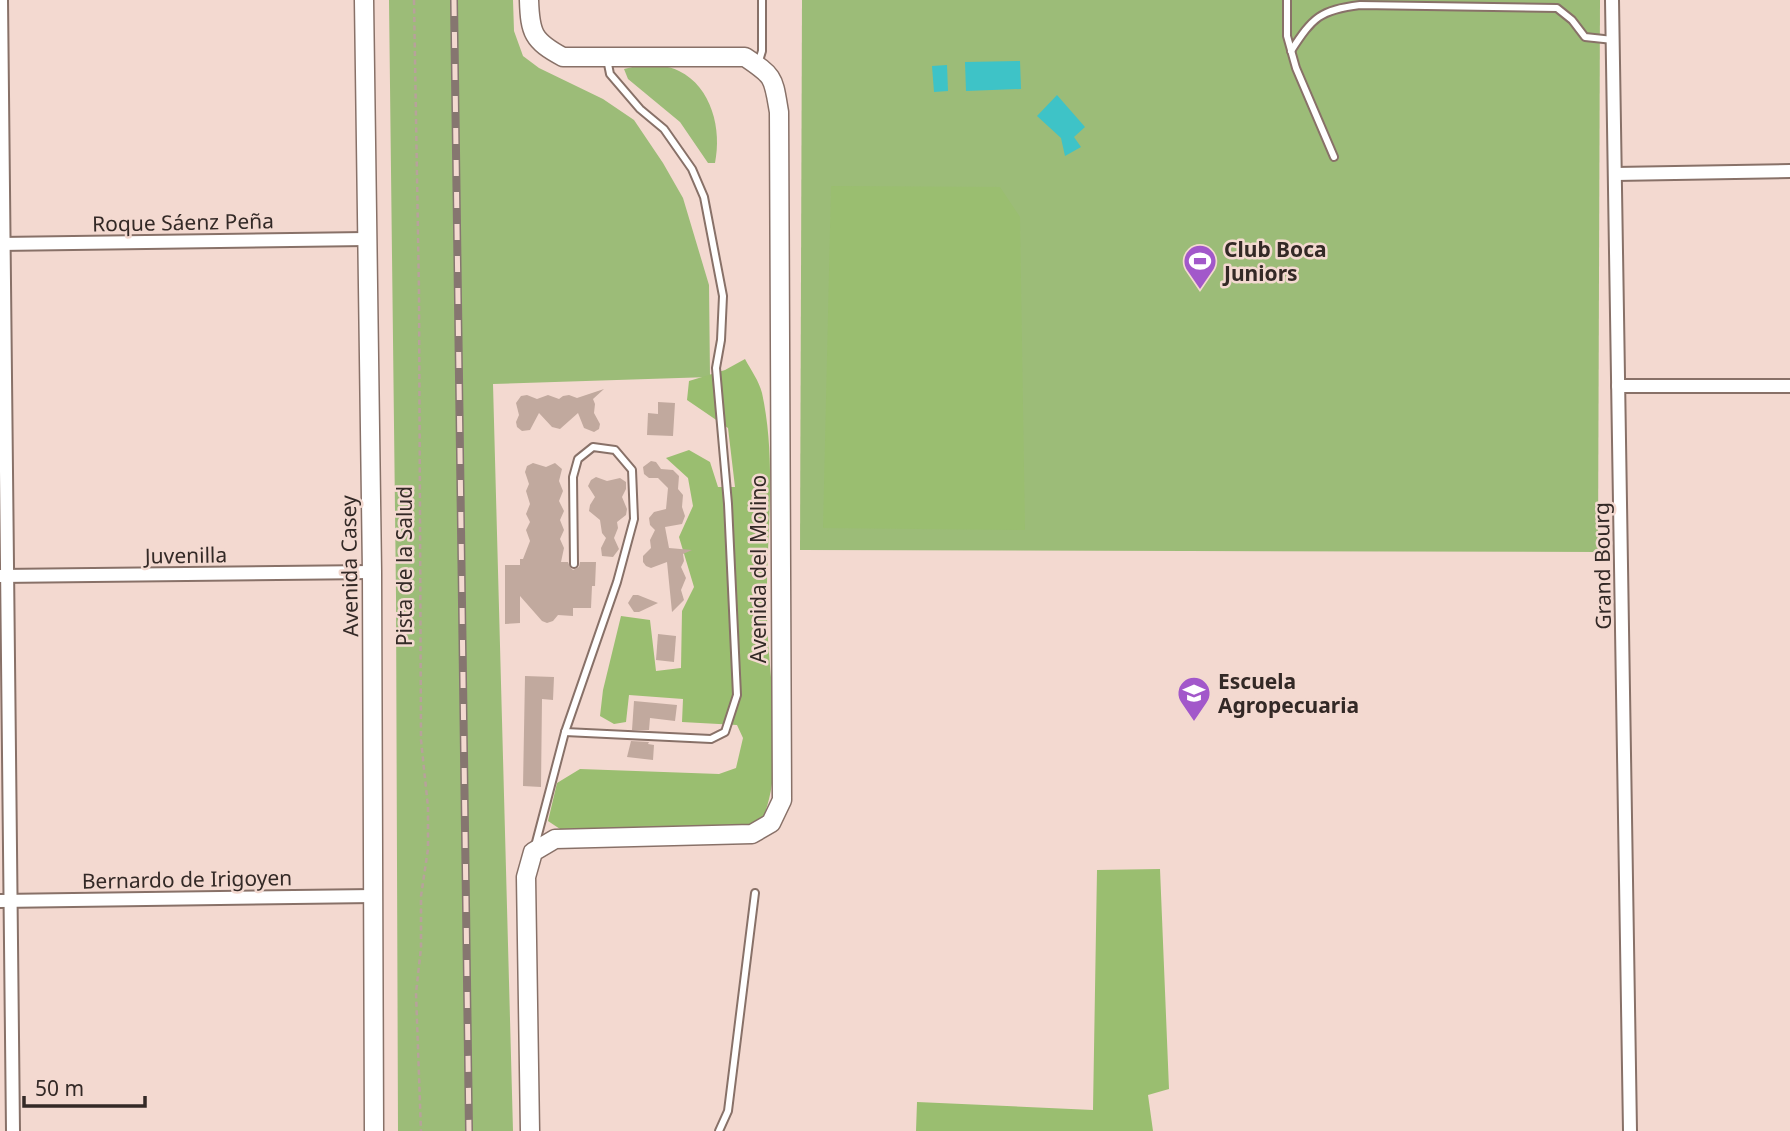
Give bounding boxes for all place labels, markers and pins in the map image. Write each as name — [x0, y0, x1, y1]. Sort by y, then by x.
place label: Club Boca Juniors — [1222, 235, 1327, 287]
sports icon: Club Boca Juniors — [1181, 242, 1219, 291]
place label: Escuela Agropecuaria — [1218, 667, 1359, 719]
school or university icon: Escuela Agropecuaria — [1175, 674, 1213, 723]

